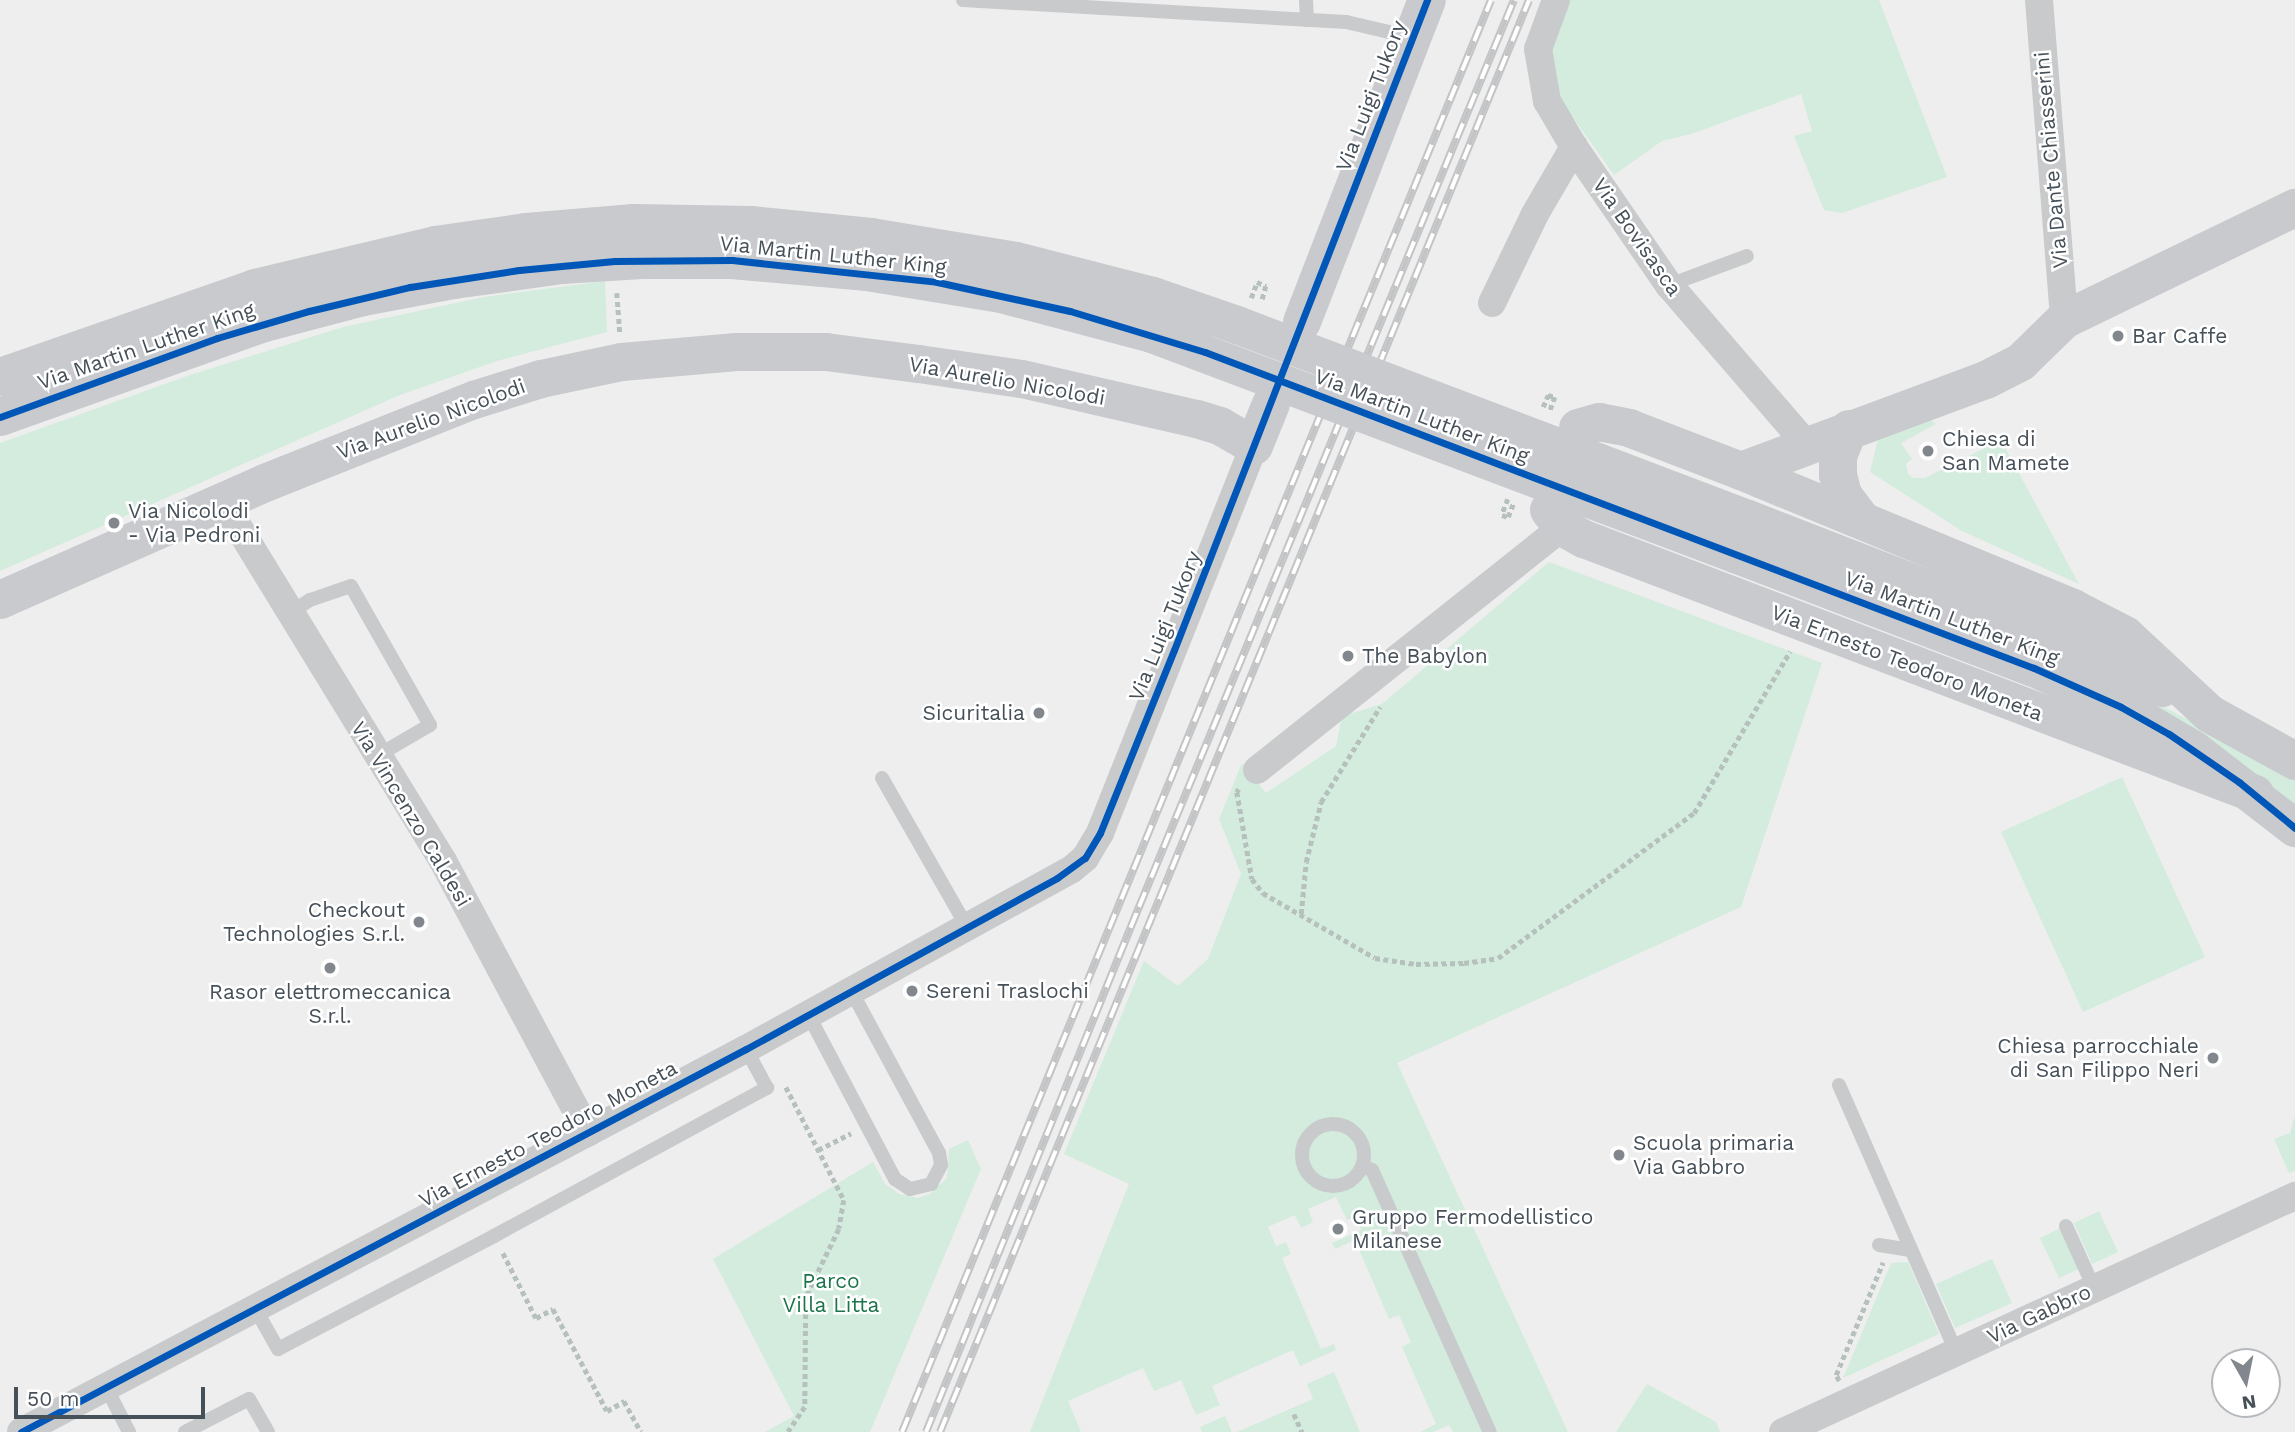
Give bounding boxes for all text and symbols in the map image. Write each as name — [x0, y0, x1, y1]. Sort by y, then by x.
street label: Via Luigi Tukory — [1330, 16, 1412, 176]
street label: Via Dante Chiasserini — [2029, 50, 2073, 270]
street label: Via Bovisasca — [1587, 173, 1687, 301]
street label: Via Martin Luther King — [718, 231, 948, 279]
street label: Via Martin Luther King — [34, 297, 258, 395]
place label: Bar Caffe — [2132, 323, 2228, 349]
marker: Bar Caffe — [2110, 328, 2126, 344]
street label: Via Aurelio Nicolodi — [906, 351, 1108, 411]
street label: Via Martin Luther King — [1311, 363, 1533, 469]
street label: Via Aurelio Nicolodi — [333, 373, 529, 465]
place label: Chiesa di San Mamete — [1942, 426, 2070, 476]
marker: Chiesa di San Mamete — [1920, 443, 1936, 459]
place label: Via Nicolodi - Via Pedroni — [128, 498, 261, 548]
marker: Via Nicolodi - Via Pedroni — [106, 515, 122, 531]
street label: Via Luigi Tukory — [1123, 547, 1207, 705]
street label: Via Martin Luther King — [1841, 565, 2063, 671]
street label: Via Ernesto Teodoro Moneta — [1767, 599, 2047, 727]
place label: The Babylon — [1362, 643, 1488, 669]
marker: The Babylon — [1340, 648, 1356, 664]
place label: Sicuritalia — [923, 700, 1025, 726]
marker: Sicuritalia — [1031, 705, 1047, 721]
street label: Via Vincenzo Caldesi — [345, 716, 477, 912]
place label: Checkout Technologies S.r.l. — [223, 897, 405, 947]
marker: Checkout Technologies S.r.l. — [411, 914, 427, 930]
marker: Rasor elettromeccanica S.r.l. — [322, 960, 338, 976]
place label: Sereni Traslochi — [926, 978, 1090, 1004]
place label: Rasor elettromeccanica S.r.l. — [209, 979, 451, 1029]
marker: Sereni Traslochi — [904, 983, 920, 999]
place label: Chiesa parrocchiale di San Filippo Neri — [1997, 1033, 2199, 1083]
marker: Chiesa parrocchiale di San Filippo Neri — [2205, 1050, 2221, 1066]
street label: Via Ernesto Teodoro Moneta — [414, 1055, 682, 1213]
place label: Scuola primaria Via Gabbro — [1633, 1130, 1795, 1180]
marker: Scuola primaria Via Gabbro — [1611, 1147, 1627, 1163]
place label: Gruppo Fermodellistico Milanese — [1352, 1204, 1593, 1254]
marker: Gruppo Fermodellistico Milanese — [1330, 1221, 1346, 1237]
park label: Parco Villa Litta — [782, 1268, 880, 1318]
street label: Via Gabbro — [1983, 1279, 2095, 1349]
north arrow — [2211, 1348, 2281, 1418]
scale bar — [18, 1372, 208, 1416]
text: 50 m — [27, 1386, 79, 1411]
text: N — [2240, 1390, 2258, 1415]

